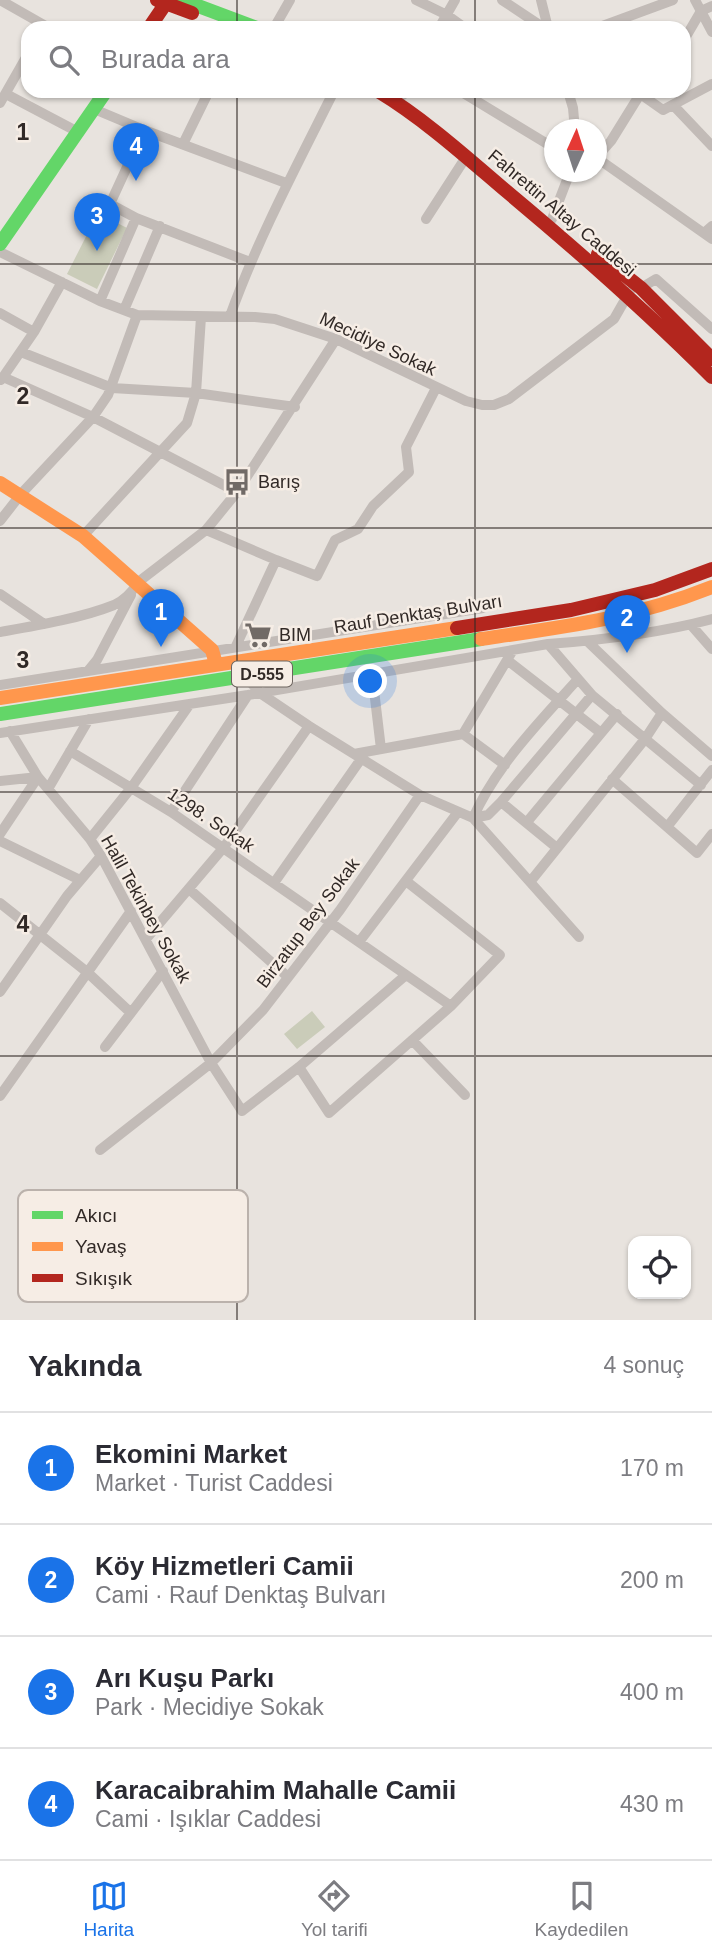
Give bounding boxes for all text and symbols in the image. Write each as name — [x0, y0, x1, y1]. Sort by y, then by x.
search box — [21, 21, 691, 98]
icon: search — [45, 41, 83, 79]
text: Burada ara — [101, 44, 230, 74]
text: 1 — [17, 119, 30, 145]
north arrow — [544, 119, 607, 182]
pin: 4 — [113, 123, 159, 181]
street label: Fahrettin Altay Caddesi — [484, 146, 640, 280]
pin: 3 — [74, 193, 120, 251]
street label: Mecidiye Sokak — [317, 308, 440, 380]
text: 2 — [17, 383, 29, 409]
bus stop icon: Barış — [222, 467, 252, 497]
place label: Barış — [258, 472, 300, 492]
pin: 1 — [138, 589, 184, 647]
street label: Rauf Denktaş Bulvarı — [332, 591, 504, 637]
pin: 2 — [604, 595, 650, 653]
supermarket icon: BIM — [243, 620, 273, 650]
place label: BIM — [279, 625, 311, 645]
text: 3 — [17, 647, 29, 673]
road number: D-555 — [232, 662, 292, 687]
your location — [353, 664, 387, 698]
street label: 1298. Sokak — [164, 784, 259, 857]
street label: Halil Tekinbey Sokak — [97, 832, 195, 987]
street label: Birzatup Bey Sokak — [253, 853, 364, 992]
text: 4 — [17, 911, 30, 937]
legend — [18, 1190, 248, 1302]
text: Akıcı — [75, 1205, 117, 1226]
text: Yavaş — [75, 1236, 126, 1257]
map controls — [628, 1236, 691, 1299]
button: locate — [628, 1236, 691, 1299]
text: Sıkışık — [75, 1268, 133, 1289]
text: Yakında — [28, 1349, 141, 1382]
text: 4 sonuç — [603, 1352, 684, 1378]
text: Ekomini Market — [95, 1439, 287, 1469]
text: 1 — [45, 1455, 57, 1481]
text: 170 m — [620, 1455, 684, 1481]
text: Market · Turist Caddesi — [95, 1470, 333, 1496]
text: Köy Hizmetleri Camii — [95, 1551, 354, 1581]
text: 2 — [45, 1567, 57, 1593]
text: 200 m — [620, 1567, 684, 1593]
text: Cami · Rauf Denktaş Bulvarı — [95, 1582, 386, 1608]
text: Arı Kuşu Parkı — [95, 1663, 274, 1693]
text: 3 — [45, 1679, 57, 1705]
text: 400 m — [620, 1679, 684, 1705]
text: Park · Mecidiye Sokak — [95, 1694, 324, 1720]
text: Karacaibrahim Mahalle Camii — [95, 1775, 456, 1805]
text: 4 — [45, 1791, 57, 1817]
text: 430 m — [620, 1791, 684, 1817]
text: Cami · Işıklar Caddesi — [95, 1806, 321, 1832]
tab: Harita — [83, 1877, 134, 1941]
tab: Yol tarifi — [301, 1877, 368, 1941]
tab: Kaydedilen — [535, 1877, 629, 1941]

